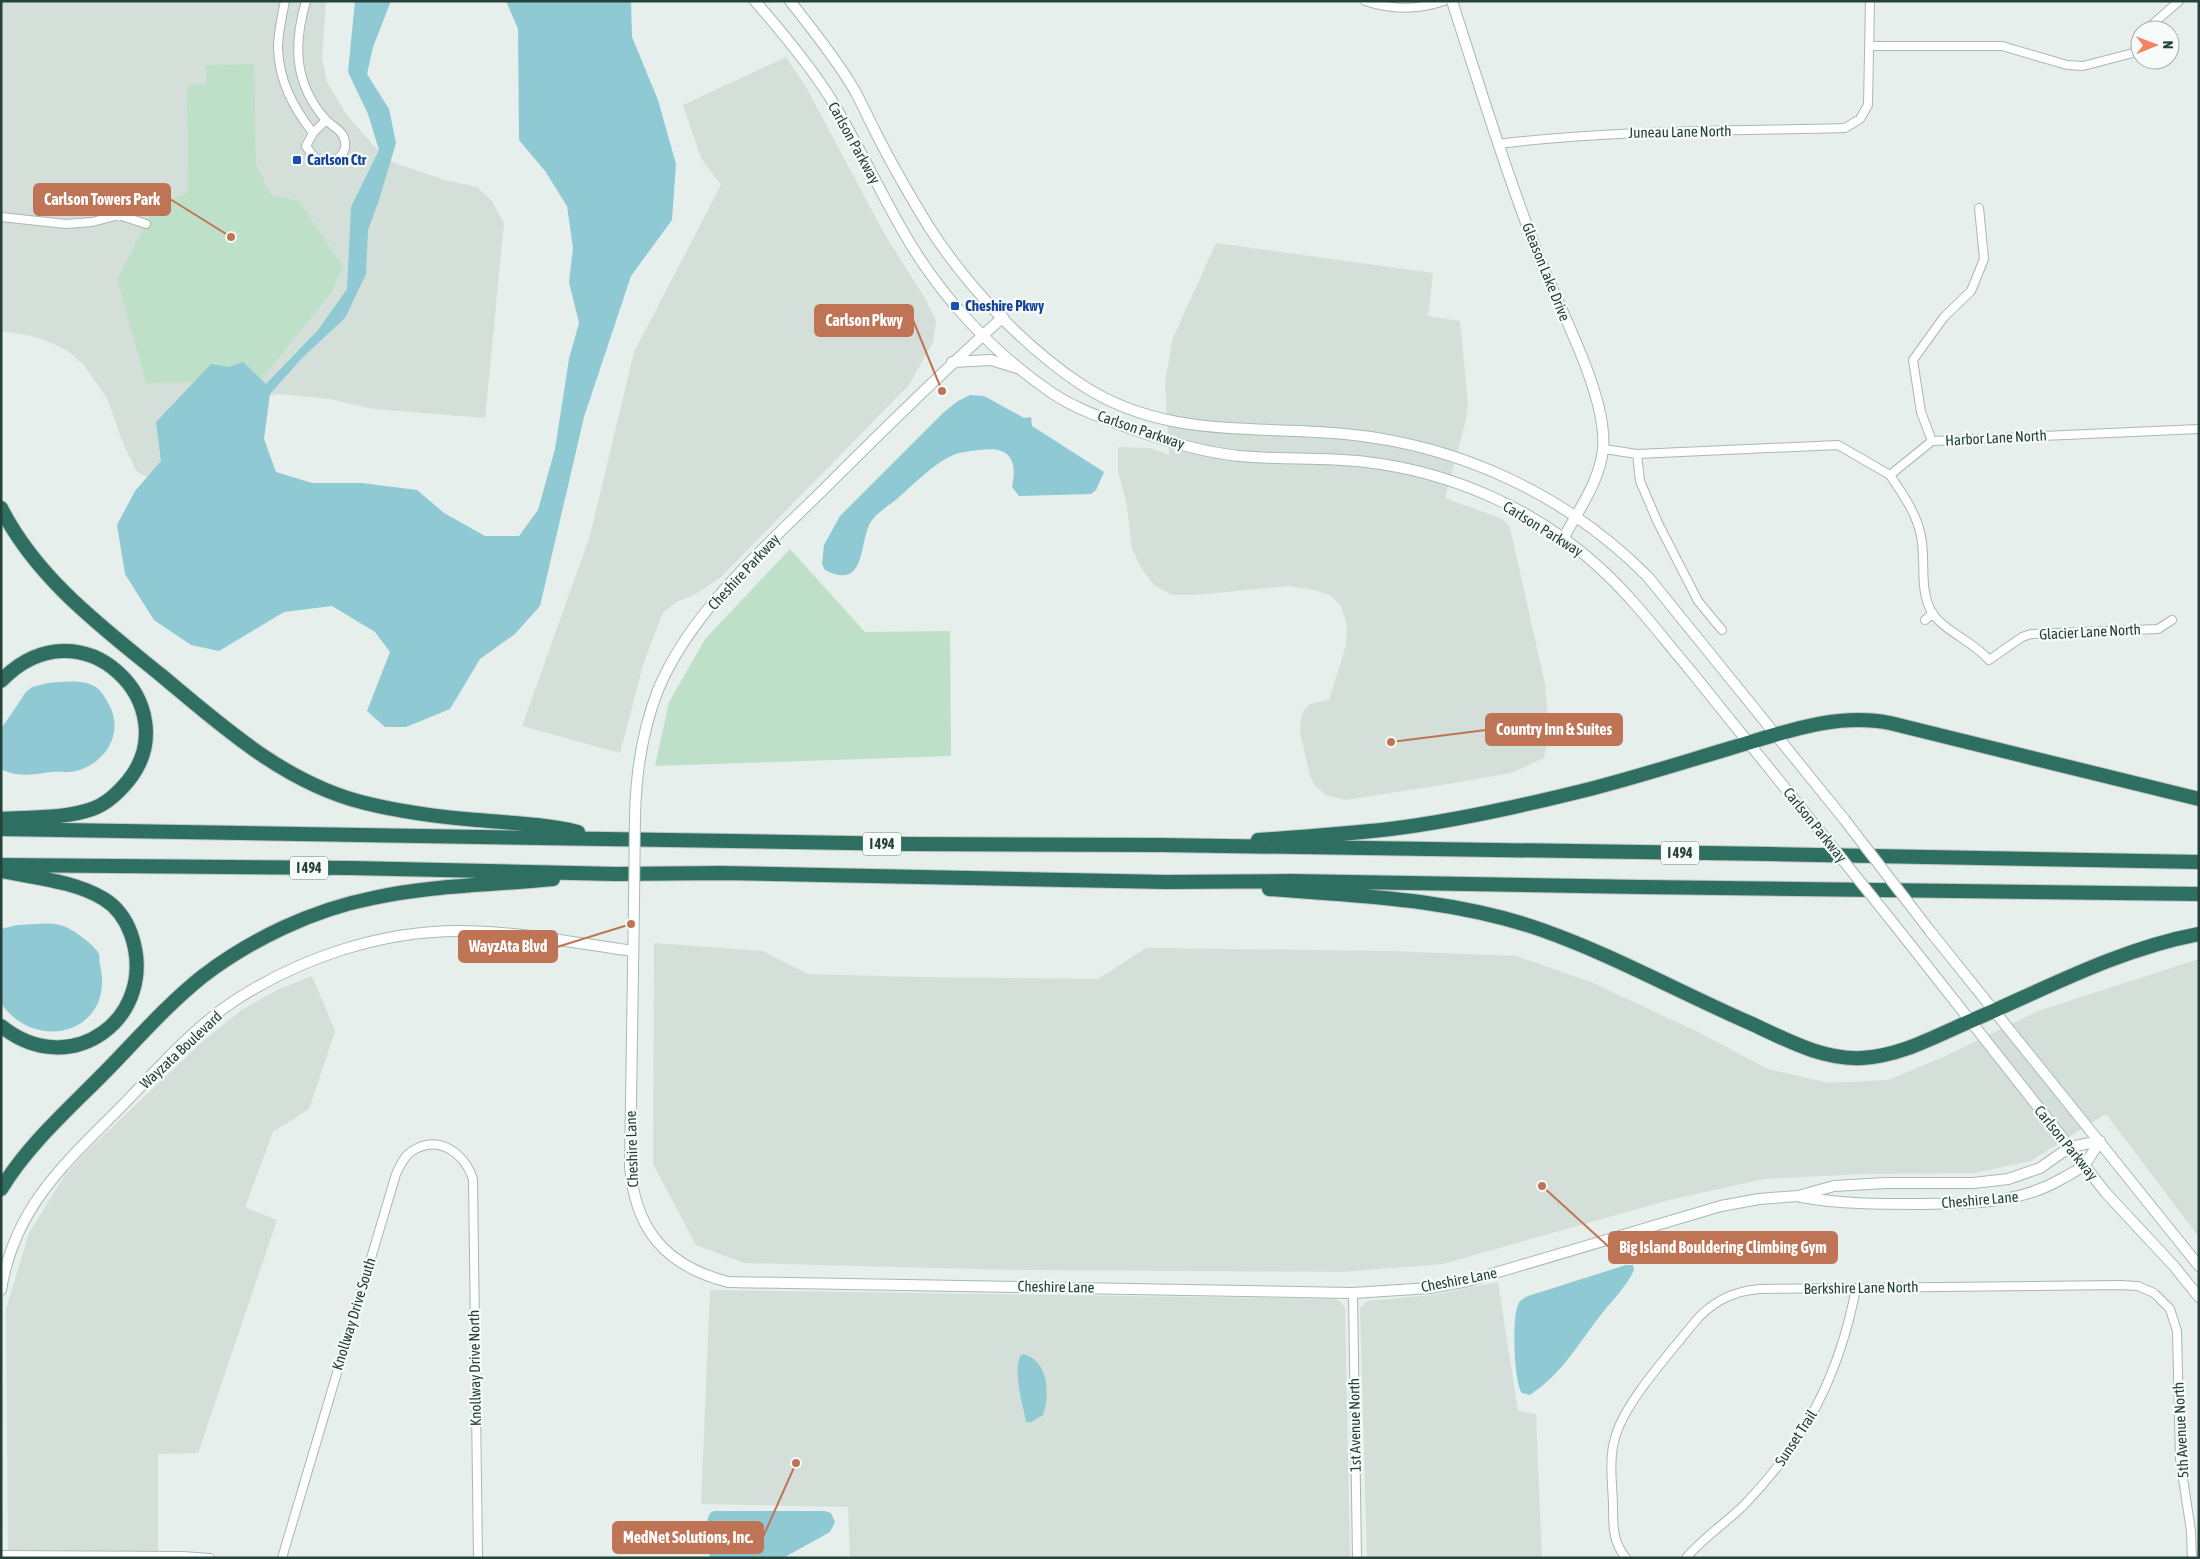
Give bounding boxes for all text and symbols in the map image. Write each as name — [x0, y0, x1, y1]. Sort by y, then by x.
north arrow — [2130, 20, 2180, 70]
text: N — [2160, 41, 2176, 49]
street label: Carlson Parkway — [825, 99, 884, 187]
street label: Juneau Lane North — [1628, 122, 1732, 141]
place label: Carlson Ctr — [307, 151, 367, 168]
marker: Carlson Ctr — [291, 154, 303, 166]
callout: Carlson Towers Park — [34, 184, 170, 215]
text: Carlson Towers Park — [44, 190, 161, 208]
street label: Gleason Lake Drive — [1519, 220, 1574, 324]
place label: Cheshire Pkwy — [965, 297, 1045, 314]
marker: Cheshire Pkwy — [949, 300, 961, 312]
callout: Carlson Pkwy — [815, 305, 913, 336]
text: Carlson Pkwy — [825, 311, 903, 329]
street label: Carlson Parkway — [1095, 407, 1187, 452]
street label: Harbor Lane North — [1945, 426, 2047, 449]
street label: Carlson Parkway — [1500, 497, 1586, 560]
street label: Cheshire Parkway — [704, 530, 783, 613]
street label: Glacier Lane North — [2039, 620, 2141, 643]
callout: Country Inn & Suites — [1486, 714, 1622, 745]
text: Country Inn & Suites — [1496, 720, 1612, 738]
street label: Carlson Parkway — [1780, 784, 1851, 865]
road number: I 494 — [863, 832, 901, 856]
road number: I 494 — [1661, 841, 1699, 864]
road number: I 494 — [290, 856, 328, 880]
callout: WayzAta Blvd — [459, 931, 557, 962]
text: WayzAta Blvd — [468, 937, 548, 955]
street label: Wayzata Boulevard — [136, 1007, 225, 1092]
street label: Carlson Parkway — [2031, 1102, 2102, 1183]
street label: Cheshire Lane — [622, 1110, 641, 1188]
street label: Cheshire Lane — [1941, 1188, 2019, 1211]
callout: Big Island Bouldering Climbing Gym — [1609, 1232, 1837, 1263]
text: Big Island Bouldering Climbing Gym — [1619, 1238, 1827, 1256]
street label: Knollway Drive South — [328, 1255, 379, 1372]
street label: Cheshire Lane — [1419, 1264, 1499, 1295]
street label: Cheshire Lane — [1017, 1277, 1095, 1296]
street label: Berkshire Lane North — [1803, 1278, 1919, 1297]
street label: Knollway Drive North — [465, 1310, 484, 1426]
street label: 1st Avenue North — [1345, 1378, 1364, 1472]
street label: 5th Avenue North — [2169, 1382, 2192, 1478]
street label: Sunset Trail — [1771, 1406, 1820, 1469]
callout: MedNet Solutions, Inc. — [613, 1522, 763, 1553]
text: MedNet Solutions, Inc. — [623, 1528, 753, 1546]

